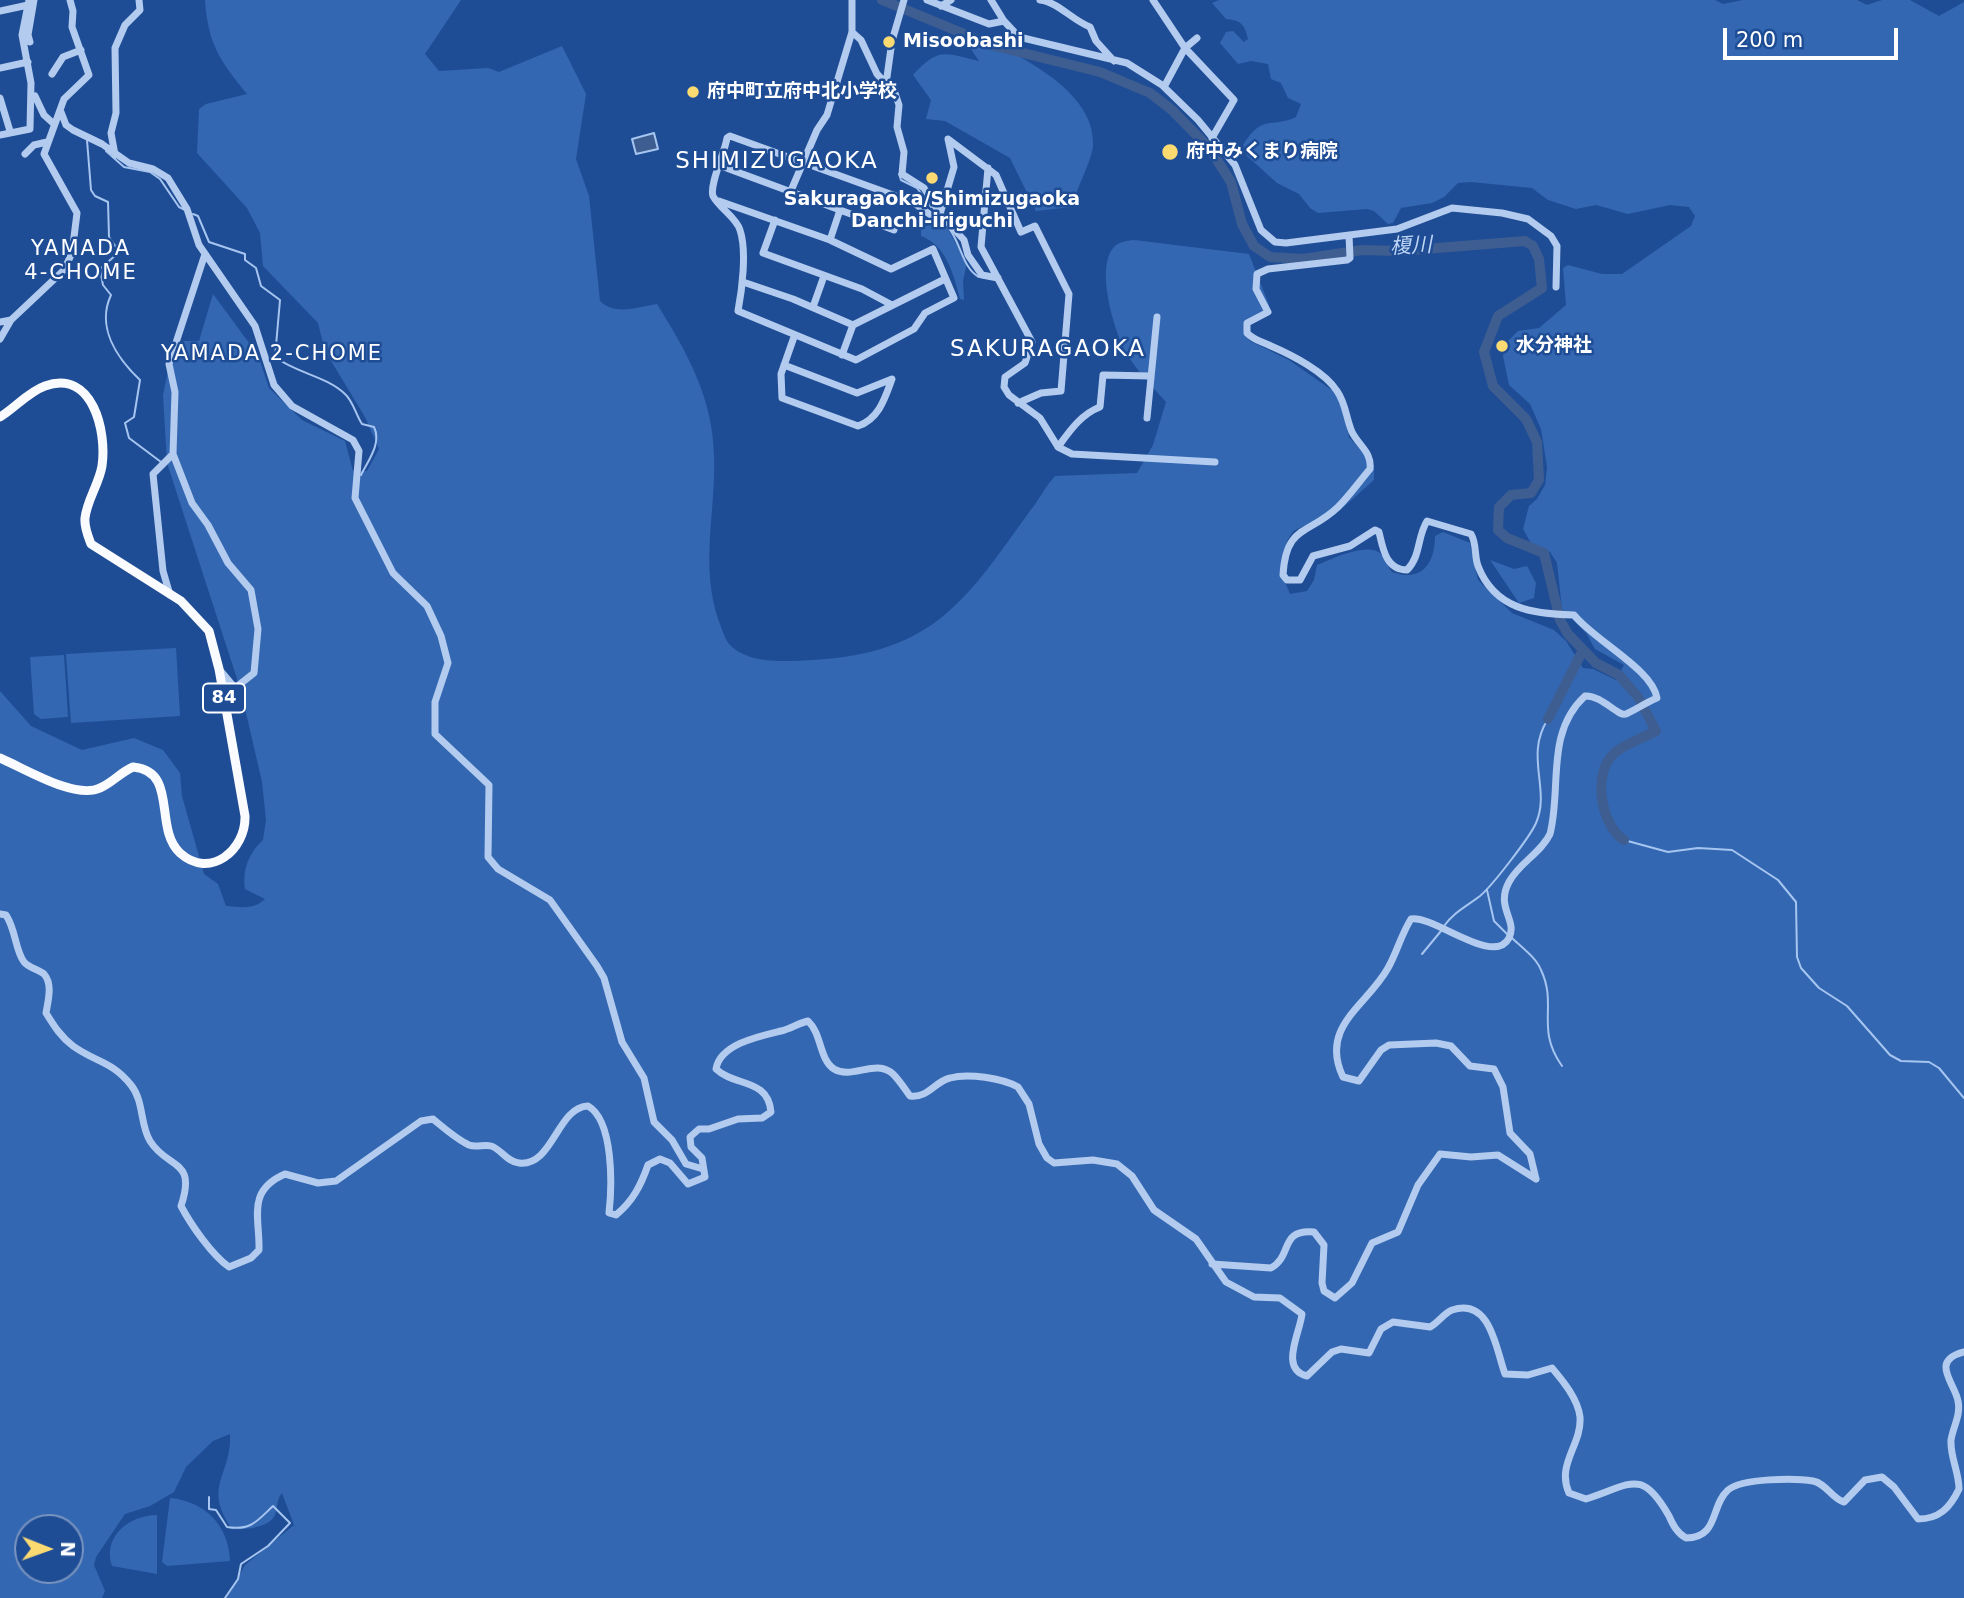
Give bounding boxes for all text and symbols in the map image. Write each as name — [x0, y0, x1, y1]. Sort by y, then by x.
scale bar — [1726, 14, 1901, 58]
text: 200 m — [1736, 28, 1803, 52]
place label: Misoobashi — [903, 31, 1024, 53]
marker: Misoobashi — [881, 34, 897, 50]
place label: 府中町立府中北小学校 — [707, 81, 897, 103]
marker: 府中町立府中北小学校 — [685, 84, 701, 100]
place label: 府中みくまり病院 — [1186, 141, 1338, 163]
marker: 府中みくまり病院 — [1160, 142, 1180, 162]
district label: SHIMIZUGAOKA — [677, 148, 877, 176]
marker: Sakuragaoka/Shimizugaoka Danchi-iriguchi — [924, 170, 940, 186]
place label: Sakuragaoka/Shimizugaoka Danchi-iriguchi — [784, 189, 1080, 233]
water label: 榎川 — [1389, 233, 1433, 261]
district label: YAMADA 4-CHOME — [25, 237, 137, 287]
place label: 水分神社 — [1516, 335, 1592, 357]
district label: SAKURAGAOKA — [951, 336, 1145, 364]
marker: 水分神社 — [1494, 338, 1510, 354]
district label: YAMADA 2-CHOME — [163, 342, 381, 368]
road number: 84 — [203, 684, 245, 712]
north arrow — [14, 1514, 84, 1584]
text: N — [57, 1541, 79, 1557]

